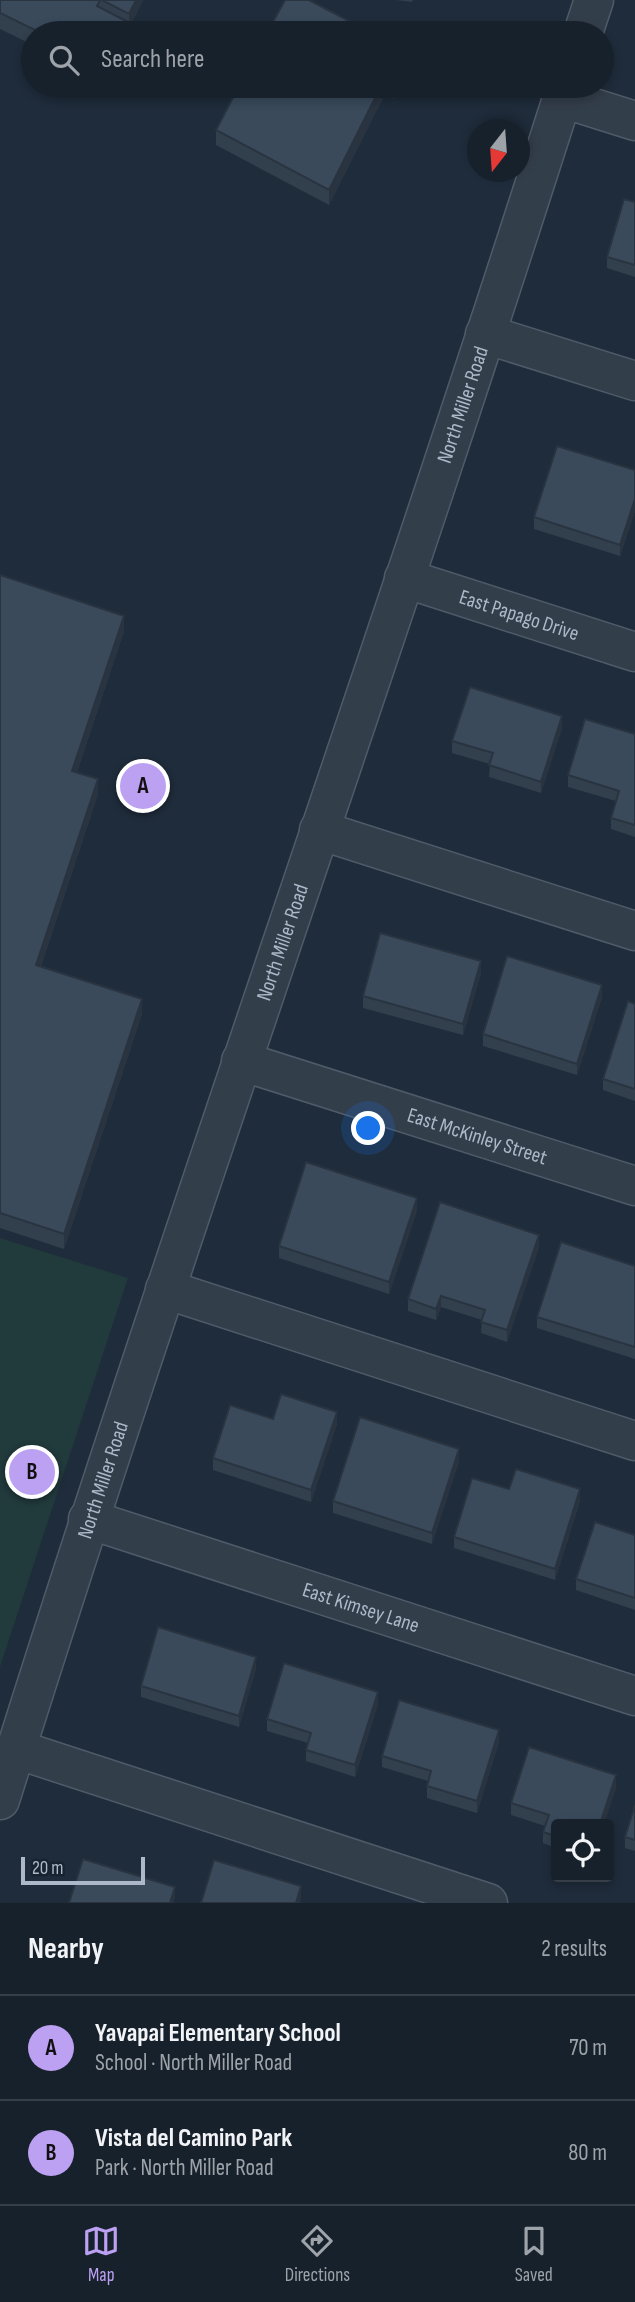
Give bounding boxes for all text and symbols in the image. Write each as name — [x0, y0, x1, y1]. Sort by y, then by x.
search box — [21, 21, 614, 98]
icon: search — [45, 41, 83, 79]
text: Search here — [101, 44, 204, 75]
north arrow — [467, 119, 530, 182]
street label: North Miller Road — [432, 343, 494, 466]
street label: East Papago Drive — [456, 585, 582, 646]
pin: A — [120, 760, 166, 812]
street label: North Miller Road — [251, 881, 314, 1004]
street label: East McKinley Street — [404, 1103, 550, 1170]
your location — [351, 1111, 385, 1145]
street label: North Miller Road — [72, 1419, 134, 1542]
pin: B — [9, 1446, 55, 1498]
street label: East Kimsey Lane — [299, 1577, 422, 1638]
map controls — [551, 1819, 614, 1882]
button: locate — [551, 1819, 614, 1882]
scale bar — [21, 1854, 145, 1886]
text: 20 m — [32, 1857, 64, 1880]
text: Nearby — [28, 1931, 104, 1967]
text: 2 results — [541, 1935, 607, 1963]
text: Yavapai Elementary School — [95, 2018, 341, 2049]
text: A — [46, 2034, 56, 2062]
text: 70 m — [569, 2034, 607, 2062]
text: School · North Miller Road — [95, 2049, 292, 2077]
text: Vista del Camino Park — [95, 2123, 292, 2154]
text: B — [46, 2139, 56, 2167]
text: 80 m — [568, 2139, 607, 2167]
text: Park · North Miller Road — [95, 2154, 274, 2182]
tab: Map — [82, 2222, 120, 2287]
tab: Directions — [285, 2222, 350, 2287]
tab: Saved — [515, 2222, 553, 2287]

